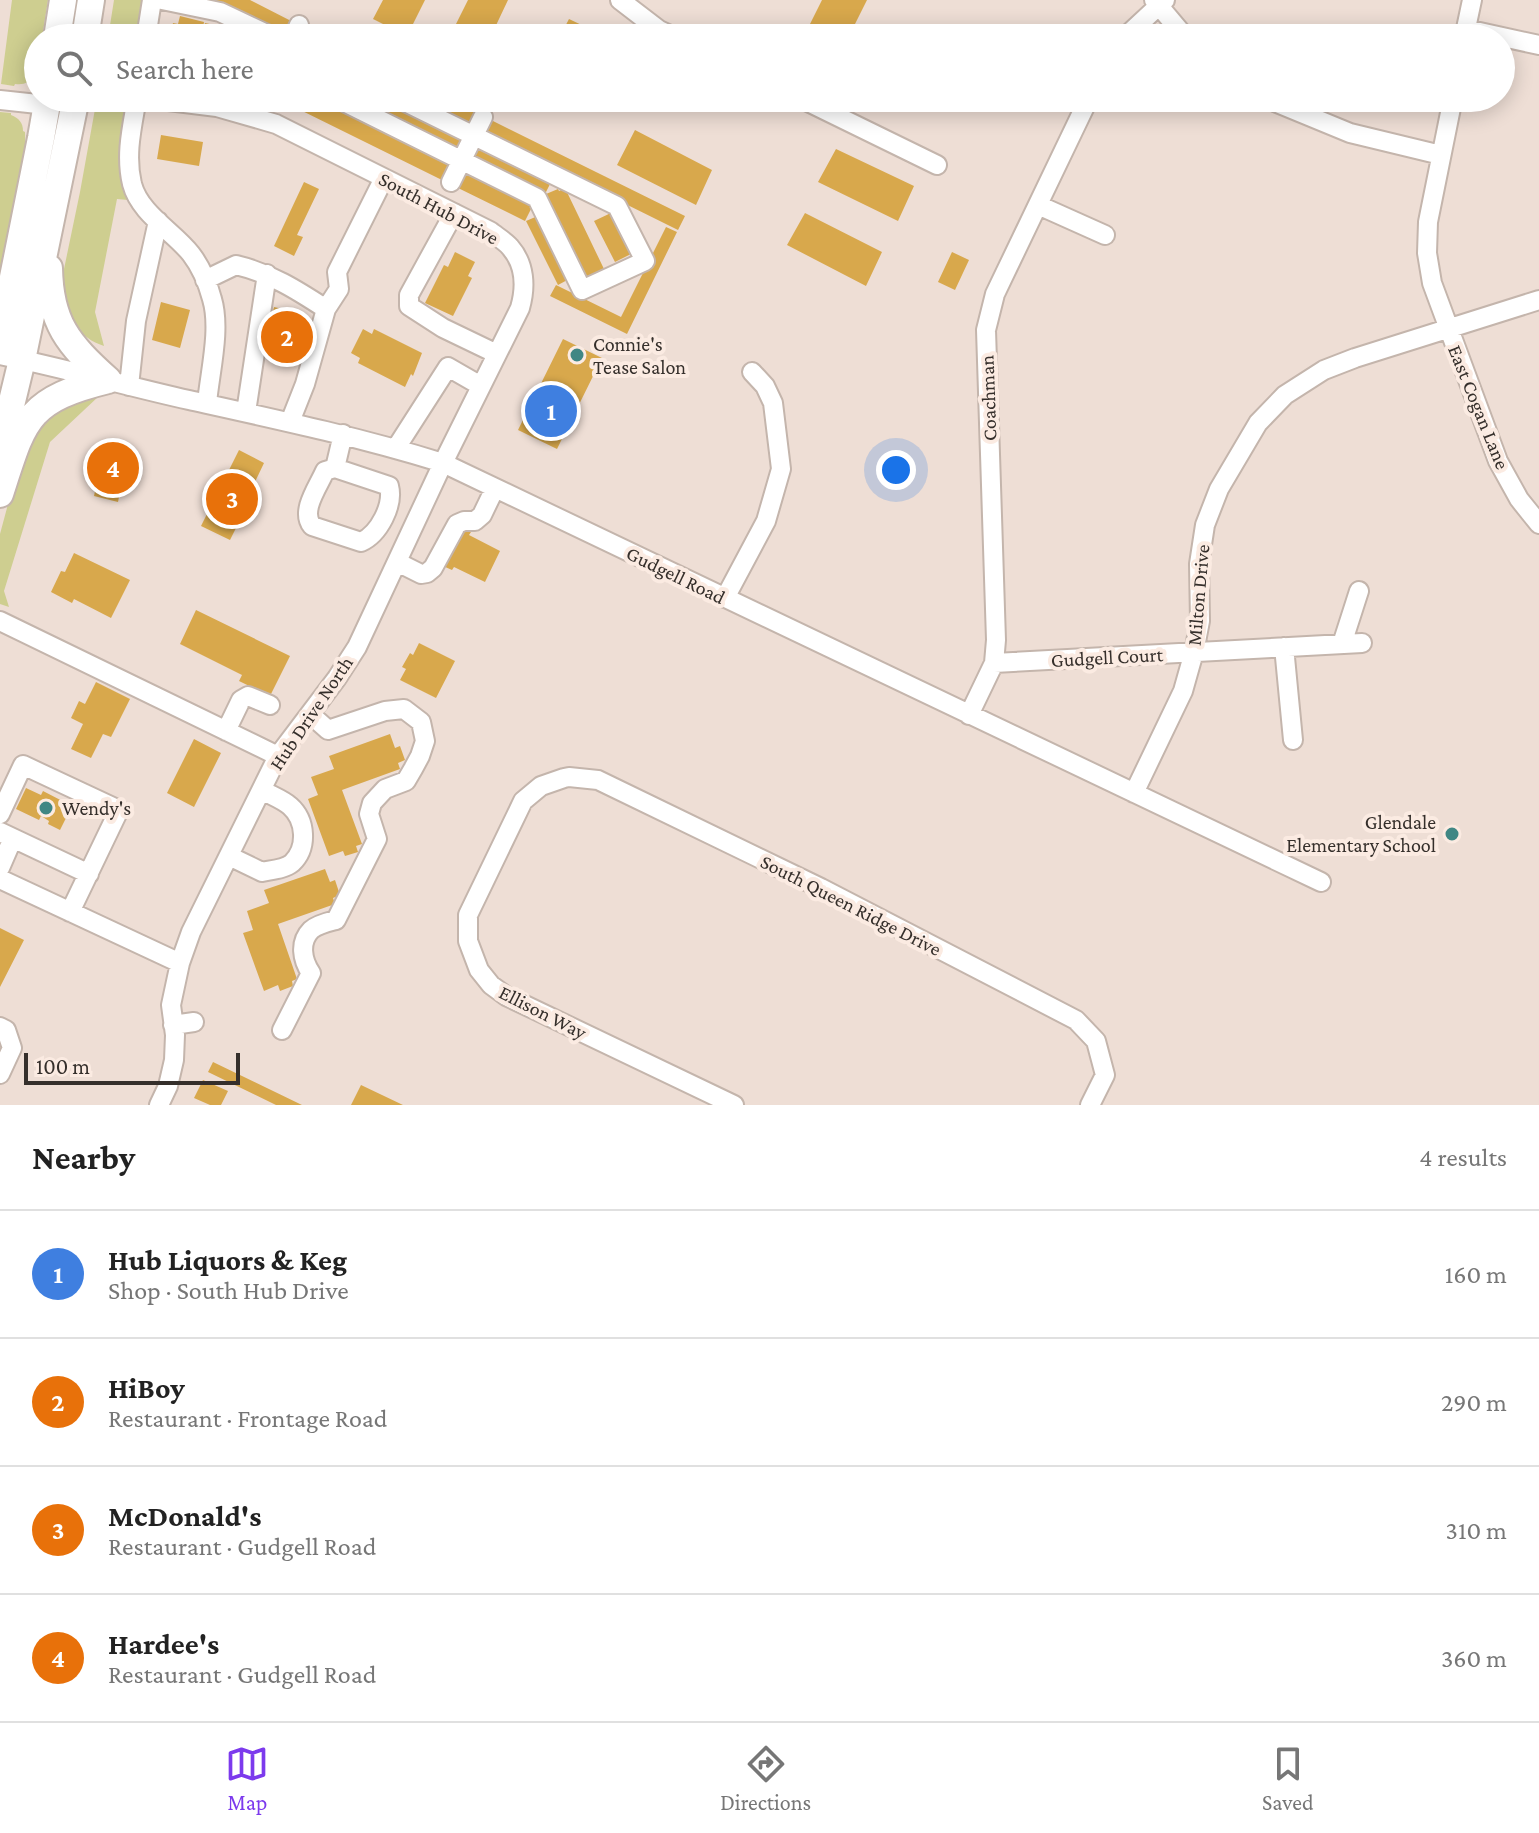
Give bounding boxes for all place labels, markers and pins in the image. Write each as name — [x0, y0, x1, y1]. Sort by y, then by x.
pin: 2 — [261, 307, 313, 367]
place label: Connie's Tease Salon — [593, 333, 686, 378]
marker: Connie's Tease Salon — [568, 346, 586, 364]
pin: 1 — [525, 381, 577, 441]
pin: 4 — [87, 438, 139, 498]
pin: 3 — [206, 469, 258, 529]
place label: Wendy's — [62, 797, 131, 820]
marker: Wendy's — [37, 799, 55, 817]
place label: Glendale Elementary School — [1286, 811, 1436, 857]
marker: Glendale Elementary School — [1443, 825, 1461, 843]

